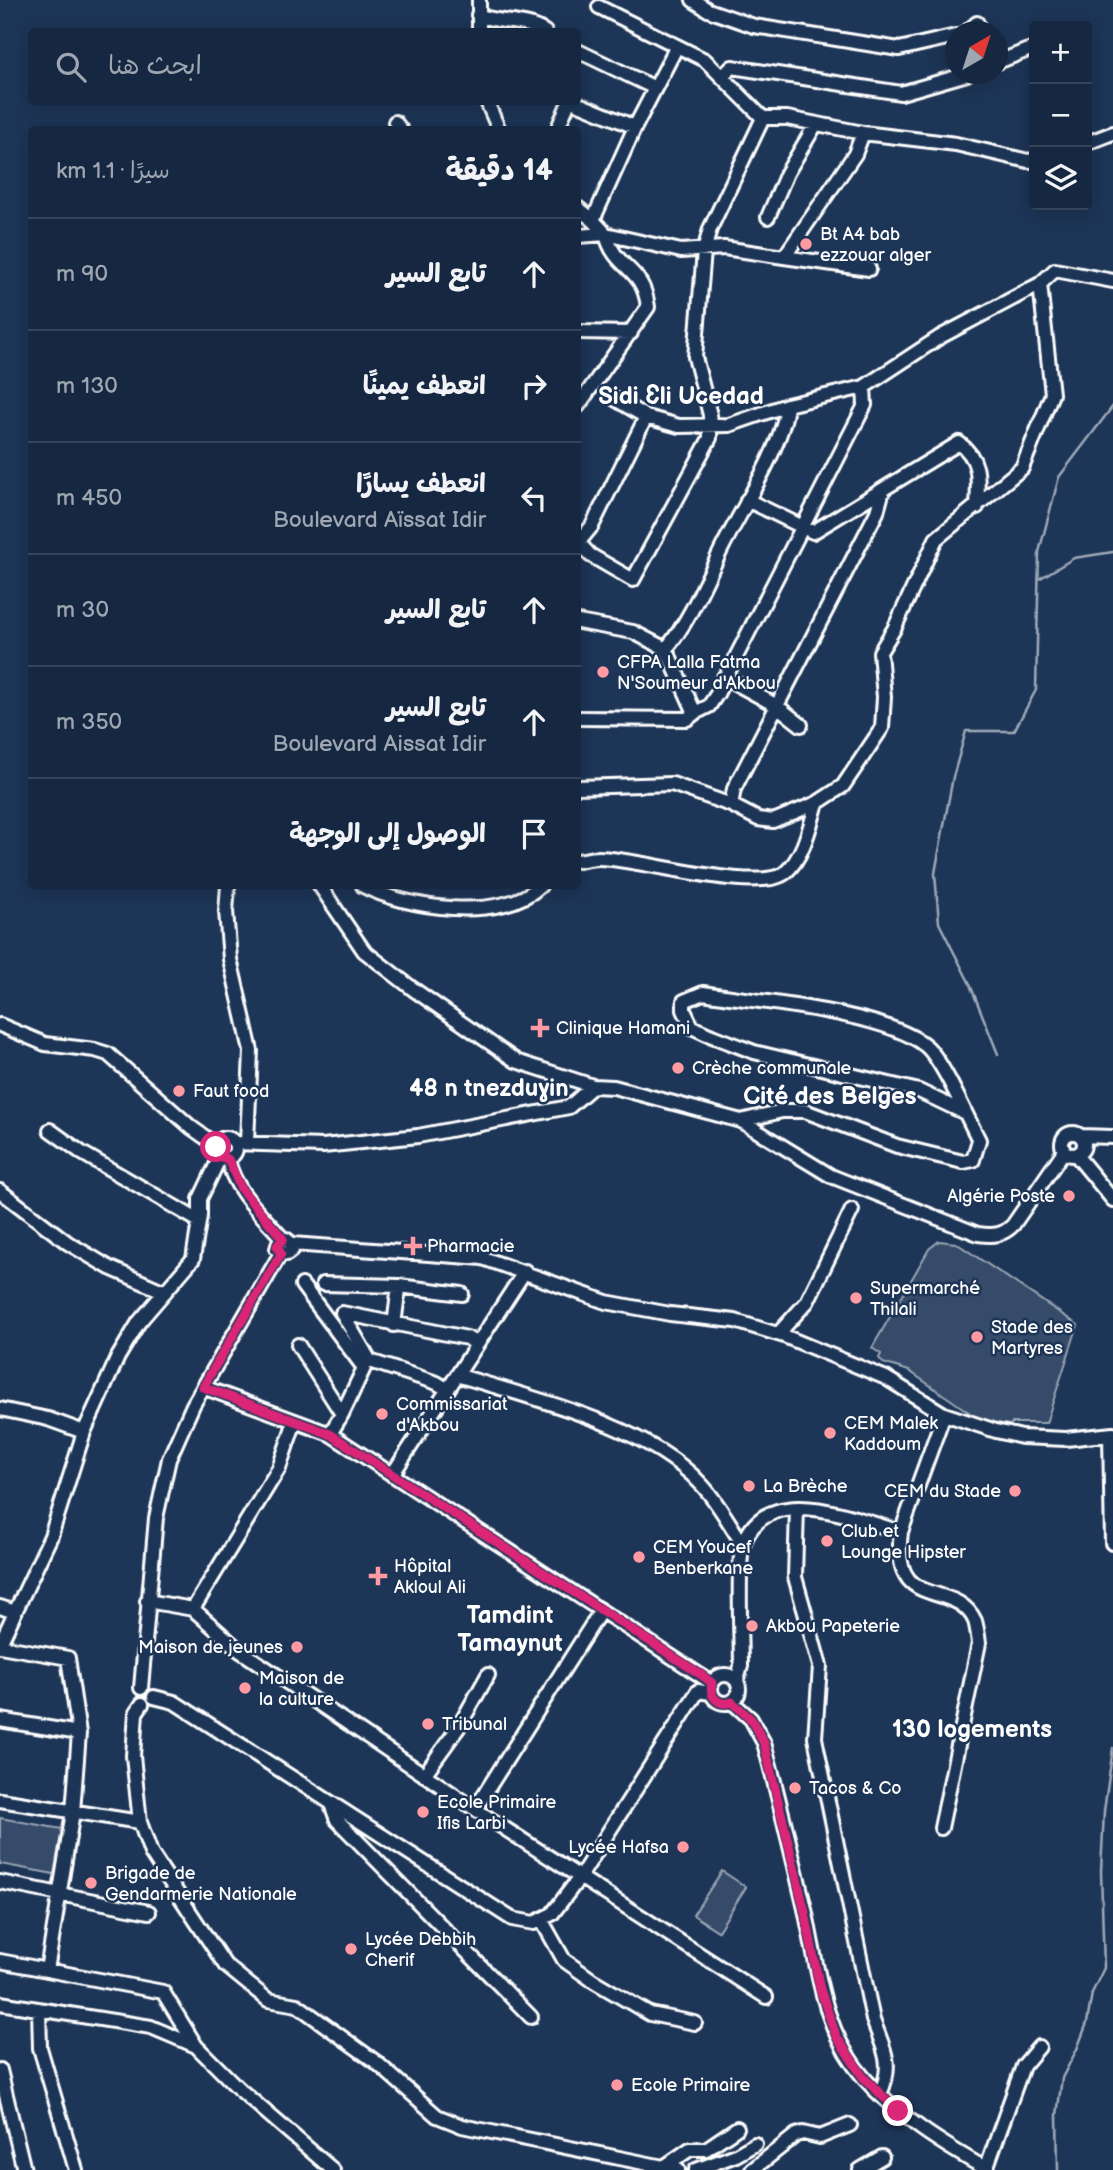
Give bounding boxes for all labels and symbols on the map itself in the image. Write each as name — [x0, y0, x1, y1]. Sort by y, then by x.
north arrow — [945, 21, 1008, 84]
place label: Bt A4 bab ezzouar alger — [820, 224, 931, 266]
marker: Bt A4 bab ezzouar alger — [798, 236, 814, 252]
district label: Sidi Ɛli Ucedad — [598, 382, 764, 411]
place label: CFPA Lalla Fatma N'Soumeur d'Akbou — [617, 652, 776, 694]
marker: CFPA Lalla Fatma N'Soumeur d'Akbou — [595, 664, 611, 680]
marker: Clinique Hamani — [530, 1018, 550, 1038]
place label: Clinique Hamani — [556, 1018, 690, 1039]
place label: Crèche communale — [692, 1058, 852, 1079]
marker: Crèche communale — [670, 1060, 686, 1076]
district label: 48 n tnezduɣin — [409, 1074, 569, 1103]
place label: Faut food — [193, 1081, 269, 1102]
district label: Cité des Belges — [743, 1082, 917, 1111]
marker: Faut food — [171, 1083, 187, 1099]
route start — [200, 1131, 231, 1162]
place label: Algérie Poste — [947, 1186, 1055, 1207]
marker: Algérie Poste — [1061, 1188, 1077, 1204]
place label: Pharmacie — [427, 1236, 515, 1257]
marker: Pharmacie — [405, 1238, 421, 1254]
place label: Supermarché Thilali — [870, 1278, 980, 1320]
marker: Supermarché Thilali — [848, 1290, 864, 1306]
place label: Stade des Martyres — [991, 1317, 1073, 1359]
marker: Stade des Martyres — [969, 1329, 985, 1345]
place label: Commissariat d'Akbou — [396, 1394, 508, 1436]
marker: Commissariat d'Akbou — [374, 1406, 390, 1422]
place label: CEM Malek Kaddoum — [844, 1413, 938, 1455]
marker: CEM Malek Kaddoum — [822, 1425, 838, 1441]
place label: La Brèche — [763, 1476, 848, 1497]
marker: La Brèche — [741, 1478, 757, 1494]
place label: CEM du Stade — [884, 1481, 1001, 1502]
marker: CEM du Stade — [1007, 1483, 1023, 1499]
place label: Club et Lounge Hipster — [841, 1521, 966, 1563]
marker: Club et Lounge Hipster — [819, 1533, 835, 1549]
place label: CEM Youcef Benberkane — [653, 1537, 753, 1579]
marker: CEM Youcef Benberkane — [631, 1549, 647, 1565]
place label: Hôpital Akloul Ali — [394, 1556, 466, 1598]
marker: Hôpital Akloul Ali — [368, 1566, 388, 1586]
district label: Tamdint Tamaynut — [458, 1601, 562, 1658]
place label: Akbou Papeterie — [766, 1616, 900, 1637]
marker: Akbou Papeterie — [744, 1618, 760, 1634]
place label: Maison de jeunes — [138, 1637, 283, 1658]
marker: Maison de jeunes — [289, 1639, 305, 1655]
place label: Maison de la culture — [259, 1668, 344, 1710]
marker: Maison de la culture — [237, 1680, 253, 1696]
place label: Tribunal — [442, 1714, 507, 1735]
district label: 130 logements — [892, 1715, 1052, 1744]
marker: Tribunal — [420, 1716, 436, 1732]
place label: Tacos & Co — [809, 1778, 902, 1799]
marker: Tacos & Co — [787, 1780, 803, 1796]
place label: Ecole Primaire Ifis Larbi — [437, 1792, 557, 1834]
marker: Ecole Primaire Ifis Larbi — [415, 1804, 431, 1820]
place label: Lycée Hafsa — [568, 1837, 669, 1858]
marker: Lycée Hafsa — [675, 1839, 691, 1855]
place label: Brigade de Gendarmerie Nationale — [105, 1863, 297, 1905]
marker: Brigade de Gendarmerie Nationale — [83, 1875, 99, 1891]
place label: Lycée Debbih Cherif — [365, 1929, 476, 1971]
marker: Lycée Debbih Cherif — [343, 1941, 359, 1957]
place label: Ecole Primaire — [631, 2075, 751, 2096]
marker: Ecole Primaire — [609, 2077, 625, 2093]
route end — [882, 2095, 913, 2126]

